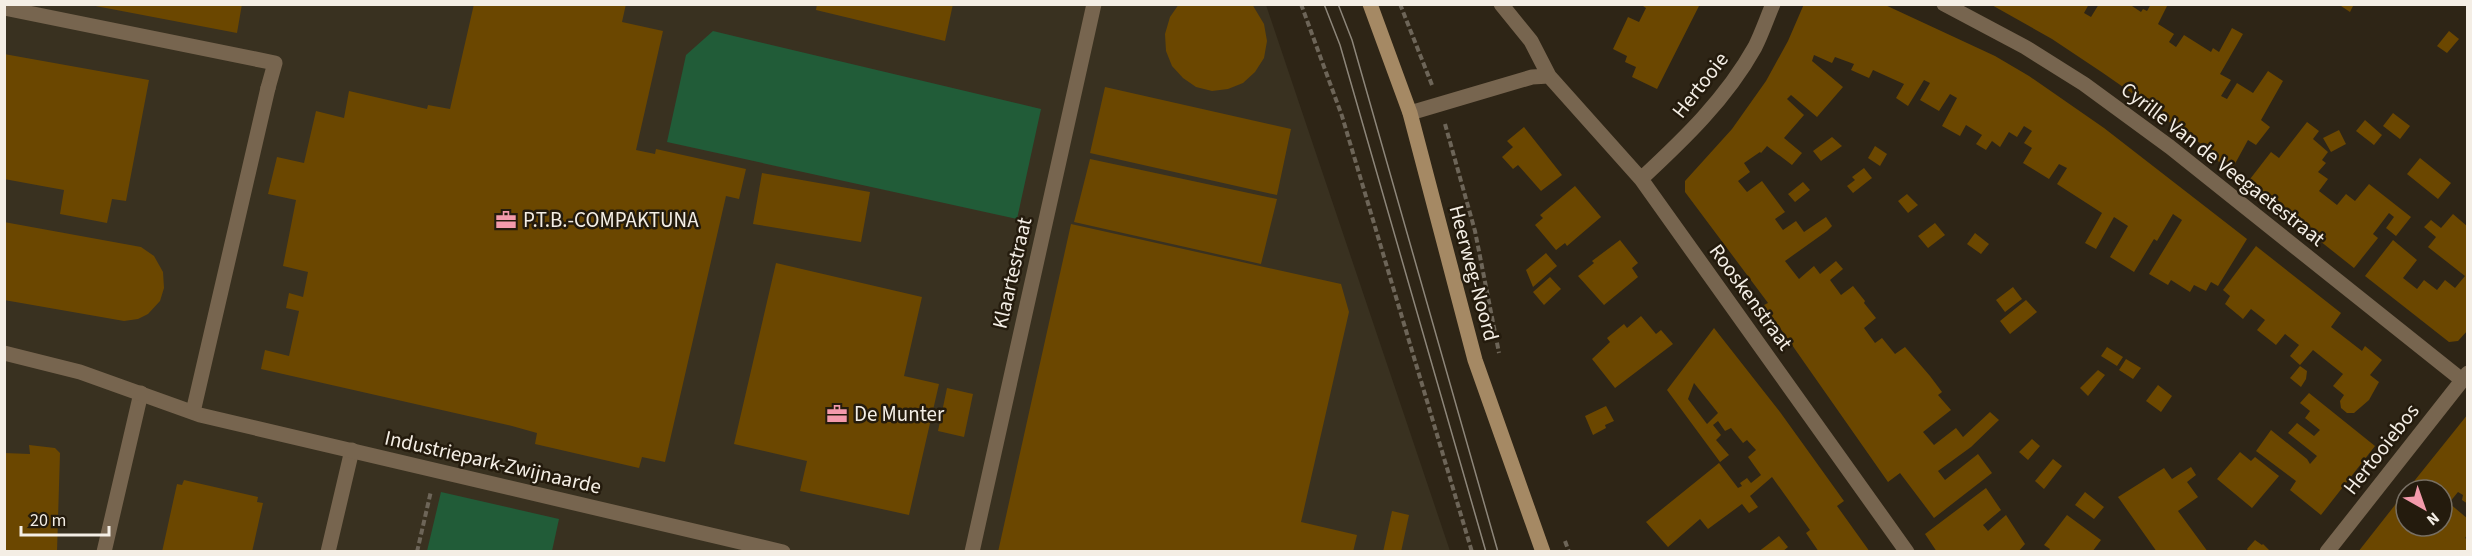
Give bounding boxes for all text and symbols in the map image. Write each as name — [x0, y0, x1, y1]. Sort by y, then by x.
street label: Hertooie — [1665, 46, 1735, 124]
street label: Cyrille Van de Veegaetestraat — [2115, 75, 2331, 253]
street label: Heerweg-Noord — [1441, 202, 1507, 344]
place label: P.T.B.-COMPAKTUNA — [523, 205, 699, 235]
office icon: P.T.B.-COMPAKTUNA — [494, 208, 518, 232]
street label: Klaartestraat — [985, 214, 1039, 332]
street label: Rooskenstraat — [1702, 237, 1800, 357]
street label: Hertooiebos — [2336, 397, 2426, 501]
place label: De Munter — [854, 399, 945, 429]
office icon: De Munter — [825, 402, 849, 426]
street label: Industriepark-Zwijnaarde — [382, 422, 604, 502]
north arrow — [2394, 478, 2454, 538]
scale bar — [21, 499, 110, 537]
text: N — [2422, 507, 2444, 531]
text: 20 m — [30, 508, 66, 533]

